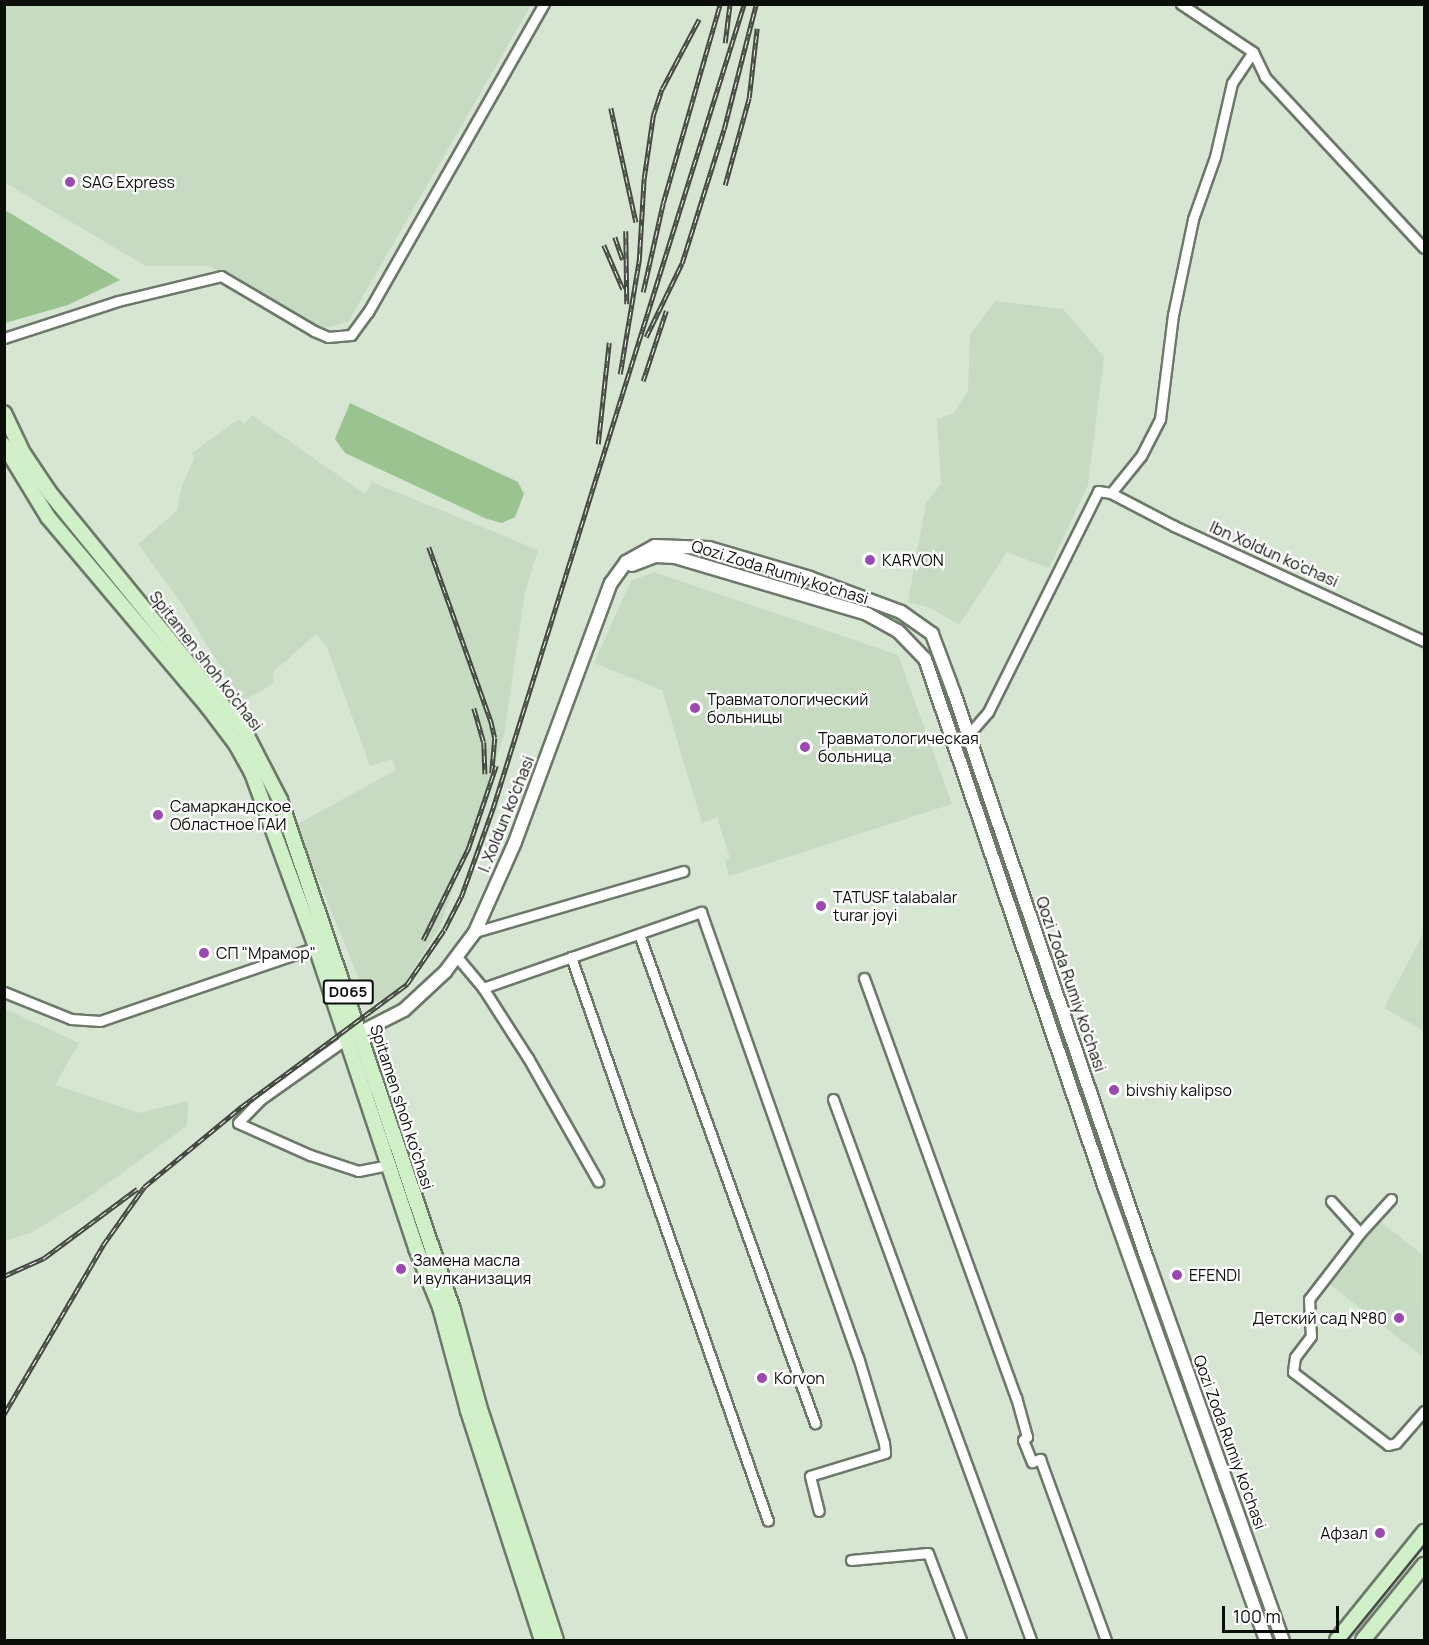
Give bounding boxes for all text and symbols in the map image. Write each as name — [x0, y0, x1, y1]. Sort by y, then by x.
place label: SAG Express — [82, 172, 175, 192]
marker: SAG Express — [63, 175, 77, 189]
street label: Ibn Xoldun ko'chasi — [1207, 517, 1341, 591]
street label: Qozi Zoda Rumiy ko'chasi — [689, 536, 871, 608]
place label: KARVON — [882, 550, 944, 570]
marker: KARVON — [863, 553, 877, 567]
street label: Spitamen shoh ko'chasi — [145, 587, 267, 735]
place label: Травматологический больницы — [707, 689, 868, 727]
marker: Травматологический больницы — [688, 701, 702, 715]
place label: Травматологическая больница — [818, 728, 979, 766]
marker: Травматологическая больница — [796, 738, 814, 756]
street label: I. Xoldun ko'chasi — [474, 753, 538, 875]
place label: Самаркандское Областное ГАИ — [170, 796, 291, 834]
marker: Самаркандское Областное ГАИ — [151, 808, 165, 822]
place label: TATUSF talabalar turar joyi — [833, 887, 957, 925]
street label: Qozi Zoda Rumiy ko'chasi — [1032, 894, 1110, 1074]
marker: TATUSF talabalar turar joyi — [814, 899, 828, 913]
place label: СП "Мрамор" — [216, 943, 316, 963]
marker: СП "Мрамор" — [197, 946, 211, 960]
road number: D065 — [322, 980, 374, 1004]
street label: Spitamen shoh ko'chasi — [366, 1022, 438, 1192]
place label: bivshiy kalipso — [1126, 1080, 1232, 1100]
marker: bivshiy kalipso — [1107, 1083, 1121, 1097]
place label: Замена масла и вулканизация — [413, 1250, 531, 1288]
marker: Замена масла и вулканизация — [394, 1262, 408, 1276]
place label: EFENDI — [1189, 1265, 1241, 1285]
marker: EFENDI — [1170, 1268, 1184, 1282]
place label: Детский сад №80 — [1253, 1308, 1387, 1328]
marker: Детский сад №80 — [1392, 1311, 1406, 1325]
street label: Qozi Zoda Rumiy ko'chasi — [1190, 1352, 1270, 1532]
place label: Korvon — [774, 1368, 825, 1388]
marker: Korvon — [755, 1371, 769, 1385]
place label: Афзал — [1320, 1523, 1368, 1543]
marker: Афзал — [1373, 1526, 1387, 1540]
scale bar — [1225, 1594, 1342, 1632]
text: 100 m — [1233, 1604, 1281, 1628]

